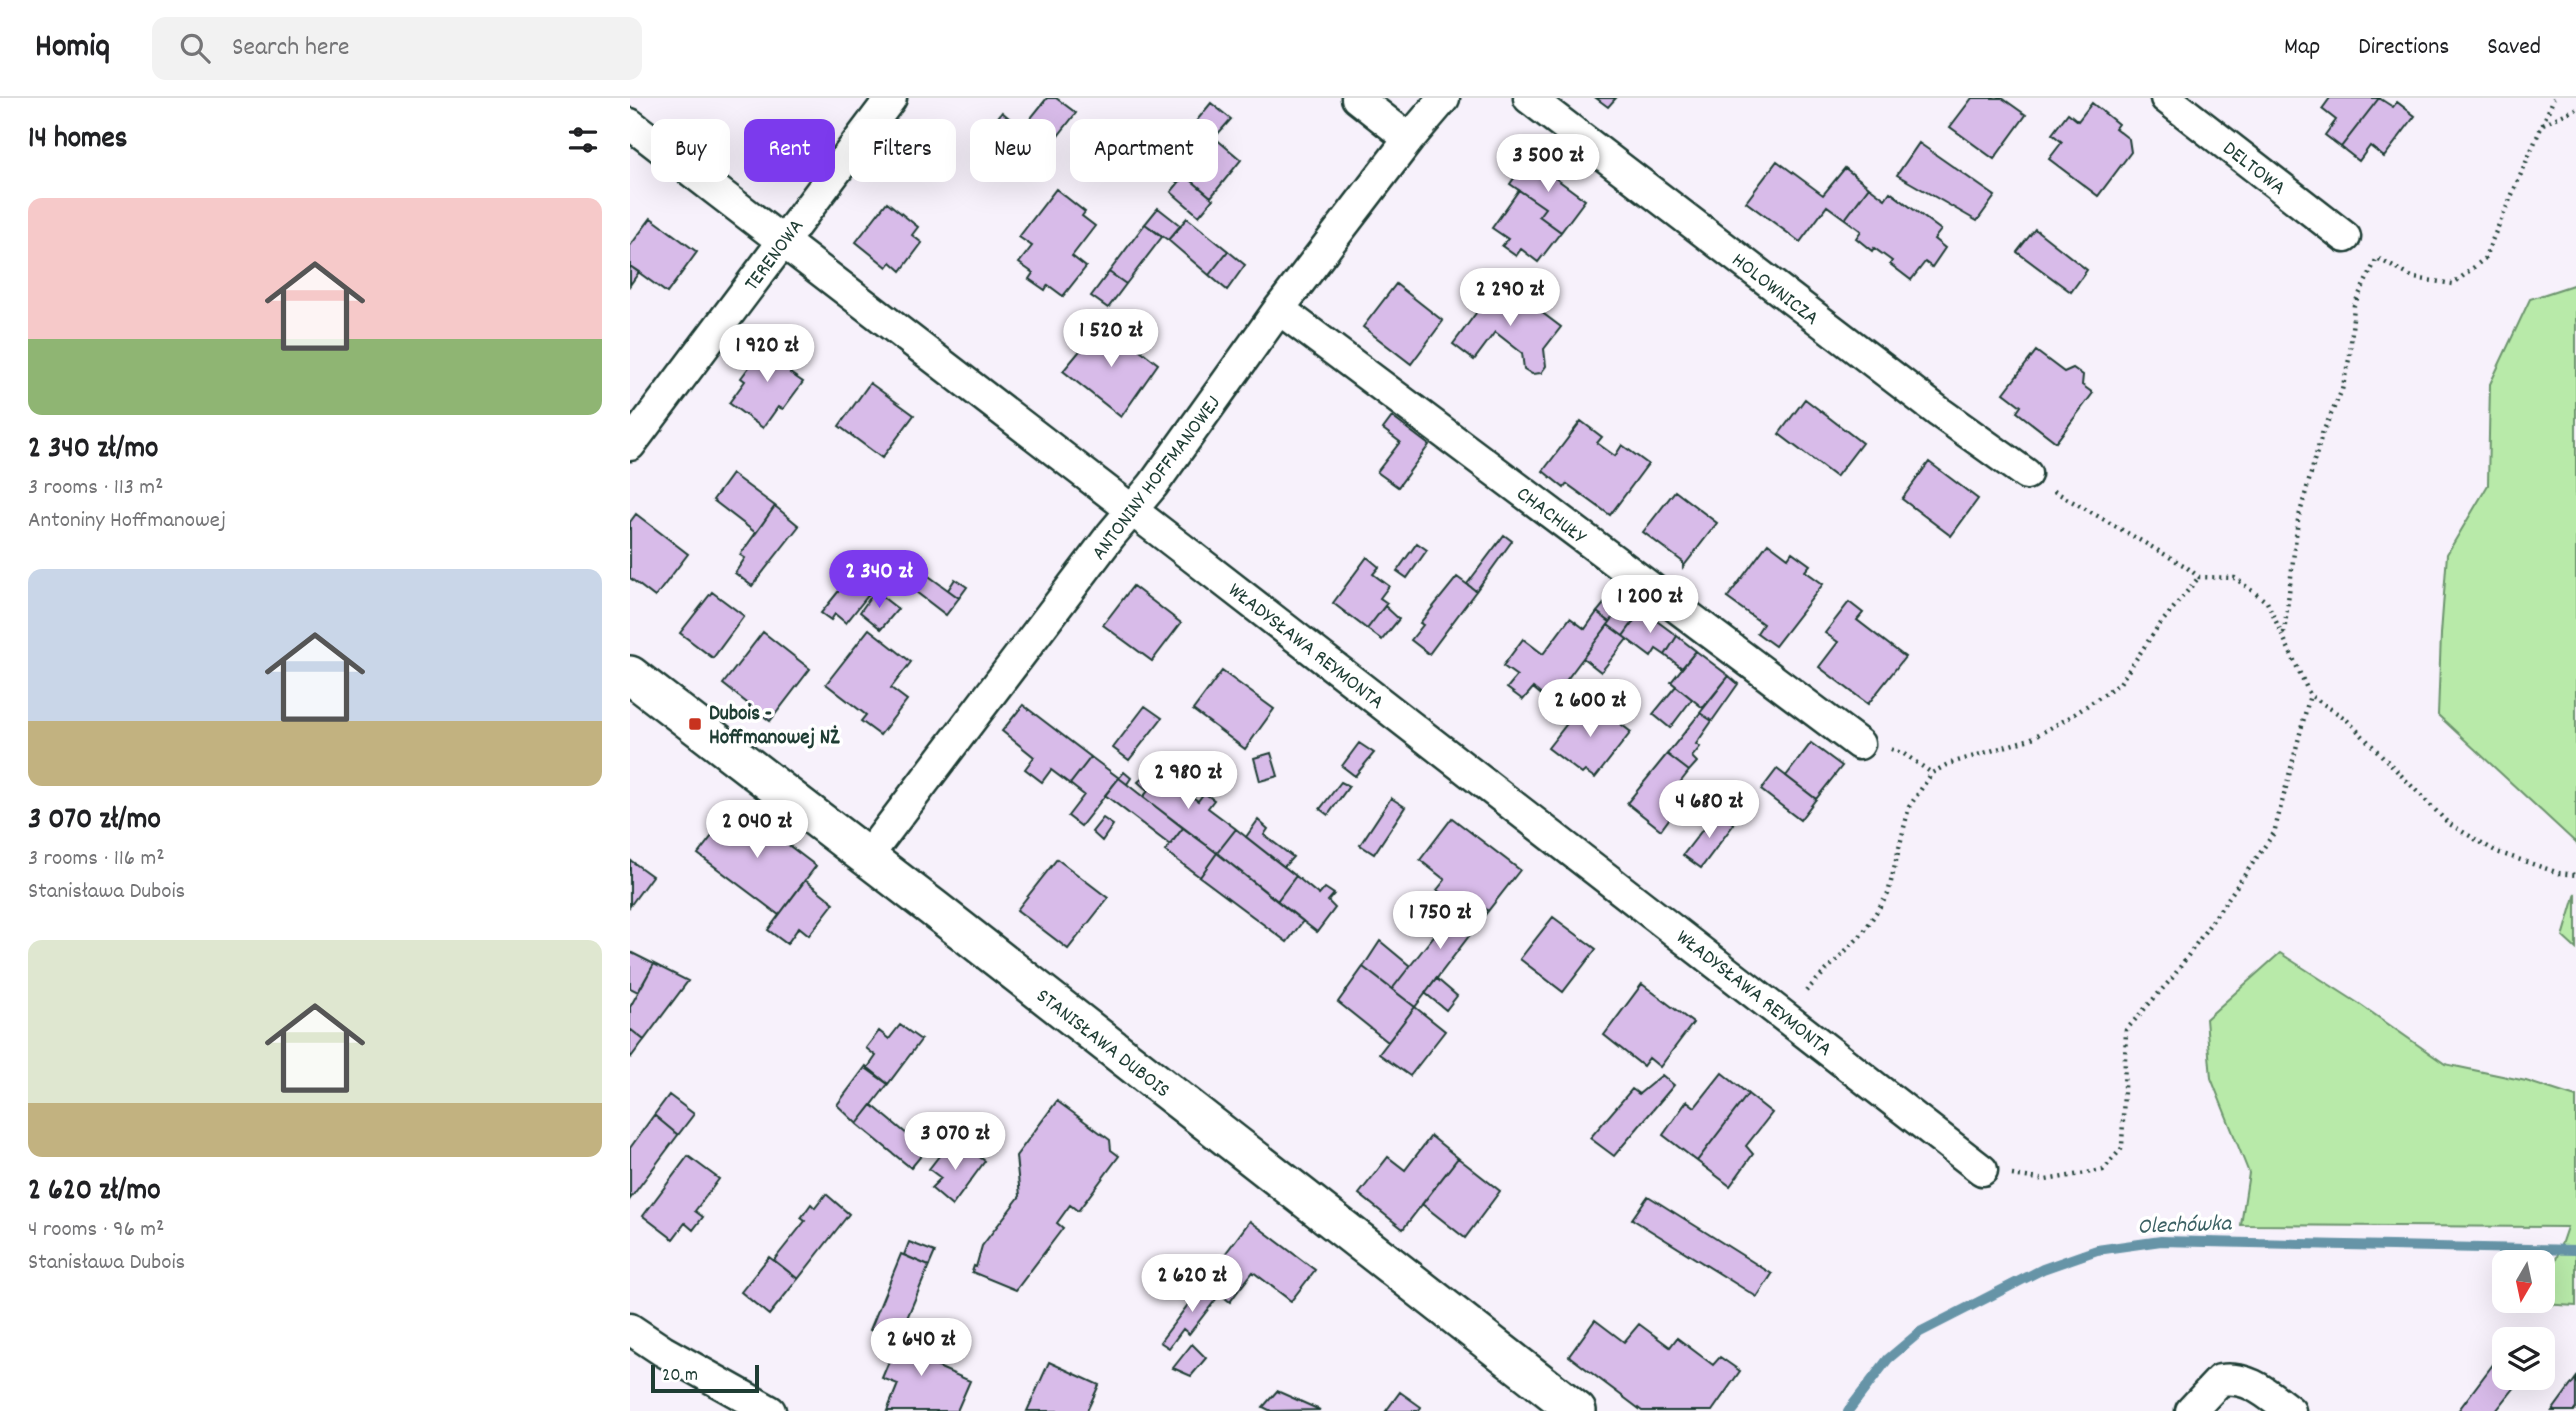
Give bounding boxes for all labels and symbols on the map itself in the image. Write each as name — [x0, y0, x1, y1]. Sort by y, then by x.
pin: 3 500 zł — [1476, 134, 1620, 194]
street label: DELTOWA — [2215, 135, 2291, 204]
street label: TERENOWA — [738, 213, 813, 298]
street label: HOLOWNICZA — [1724, 247, 1824, 334]
pin: 2 290 zł — [1438, 268, 1582, 328]
pin: 1 520 zł — [1039, 310, 1183, 369]
pin: 1 920 zł — [695, 324, 839, 384]
street label: ANTONINY HOFFMANOWEJ — [1086, 390, 1229, 567]
street label: CHACHUŁY — [1509, 480, 1592, 553]
pin: 2 340 zł — [807, 550, 951, 610]
pin: 1 200 zł — [1578, 575, 1722, 635]
street label: WŁADYSŁAWA REYMONTA — [1221, 577, 1390, 718]
pin: 2 600 zł — [1518, 680, 1662, 739]
place label: Dubois - Hoffmanowej NŻ — [709, 700, 840, 754]
marker: Dubois - Hoffmanowej NŻ — [687, 716, 703, 732]
pin: 2 980 zł — [1116, 752, 1260, 811]
pin: 4 680 zł — [1637, 780, 1781, 840]
pin: 2 040 zł — [685, 800, 829, 860]
pin: 1 750 zł — [1368, 892, 1512, 951]
street label: WŁADYSŁAWA REYMONTA — [1669, 924, 1838, 1065]
street label: STANISŁAWA DUBOIS — [1029, 982, 1175, 1106]
pin: 3 070 zł — [883, 1112, 1027, 1172]
water label: Olechówka — [2137, 1208, 2233, 1245]
north arrow — [2492, 1250, 2555, 1312]
pin: 2 620 zł — [1120, 1254, 1264, 1314]
pin: 2 640 zł — [849, 1318, 993, 1378]
scale bar — [651, 1362, 760, 1394]

